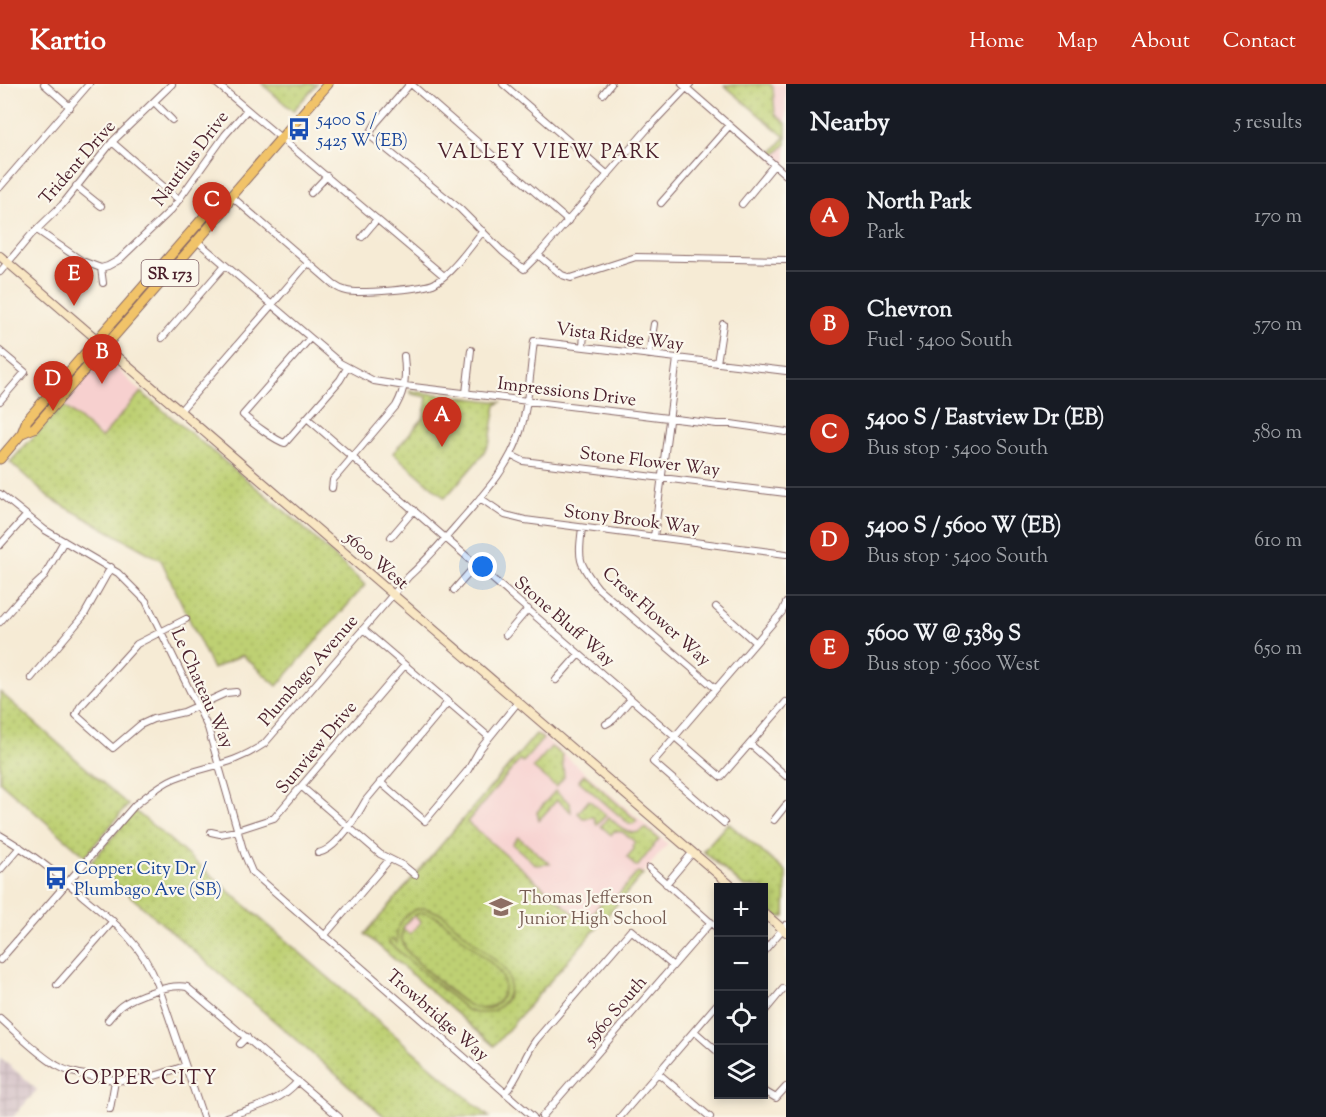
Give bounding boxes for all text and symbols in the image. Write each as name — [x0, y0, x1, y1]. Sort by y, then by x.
text: Kartio — [30, 22, 106, 62]
text: Home — [969, 27, 1024, 57]
text: Map — [1057, 27, 1098, 57]
text: About — [1131, 27, 1190, 57]
text: Contact — [1223, 27, 1296, 57]
text: Nearby — [810, 105, 890, 142]
street label: Nautilus Drive — [147, 106, 236, 212]
place label: 5400 S / 5425 W (EB) — [316, 108, 408, 155]
text: 5 results — [1235, 109, 1302, 138]
street label: Trident Drive — [34, 115, 123, 211]
bus stop icon: 5400 S / 5425 W (EB) — [286, 116, 312, 142]
district label: VALLEY VIEW PARK — [437, 139, 661, 168]
pin: C — [192, 182, 232, 232]
text: North Park — [867, 187, 972, 219]
text: A — [821, 203, 838, 232]
text: 170 m — [1254, 203, 1302, 232]
text: Park — [867, 219, 905, 248]
pin: E — [54, 256, 94, 306]
road number: SR 173 — [142, 260, 198, 286]
text: Chevron — [867, 295, 952, 327]
text: B — [823, 311, 836, 340]
text: 570 m — [1254, 311, 1302, 340]
street label: Vista Ridge Way — [554, 317, 685, 359]
text: Fuel · 5400 South — [867, 327, 1013, 356]
pin: B — [82, 334, 122, 384]
pin: D — [34, 362, 72, 411]
street label: Impressions Drive — [496, 372, 638, 414]
pin: A — [422, 398, 462, 447]
text: 5400 S / Eastview Dr (EB) — [867, 403, 1105, 435]
text: C — [821, 419, 838, 448]
text: 580 m — [1254, 419, 1302, 448]
text: Bus stop · 5400 South — [867, 435, 1048, 464]
street label: Stone Flower Way — [578, 441, 722, 485]
street label: Stony Brook Way — [562, 500, 701, 542]
text: 5400 S / 5600 W (EB) — [867, 511, 1061, 543]
street label: 5600 West — [337, 526, 414, 597]
text: D — [822, 527, 837, 556]
text: 610 m — [1254, 527, 1302, 556]
text: Bus stop · 5400 South — [867, 543, 1048, 572]
your location — [468, 552, 497, 581]
street label: Crest Flower Way — [596, 561, 716, 673]
street label: Stone Bluff Way — [507, 571, 620, 674]
street label: Plumbago Avenue — [254, 610, 365, 733]
text: 5600 W @ 5389 S — [867, 619, 1021, 651]
street label: Le Chateau Way — [163, 625, 239, 753]
text: E — [823, 635, 836, 664]
text: 650 m — [1254, 635, 1302, 664]
text: Bus stop · 5600 West — [867, 651, 1040, 680]
street label: Sunview Drive — [271, 696, 364, 800]
place label: Copper City Dr / Plumbago Ave (SB) — [74, 857, 222, 904]
bus stop icon: Copper City Dr / Plumbago Ave (SB) — [43, 865, 69, 891]
map controls — [714, 883, 768, 1099]
button: + — [714, 883, 768, 937]
place label: Thomas Jefferson Junior High School — [518, 886, 667, 933]
school or university icon: Thomas Jefferson Junior High School — [488, 894, 514, 920]
button: − — [714, 937, 768, 991]
street label: Trowbridge Way — [380, 964, 494, 1069]
street label: 5960 South — [578, 970, 654, 1053]
button: locate — [714, 991, 768, 1045]
button: layers — [714, 1045, 768, 1099]
district label: COPPER CITY — [64, 1065, 218, 1094]

